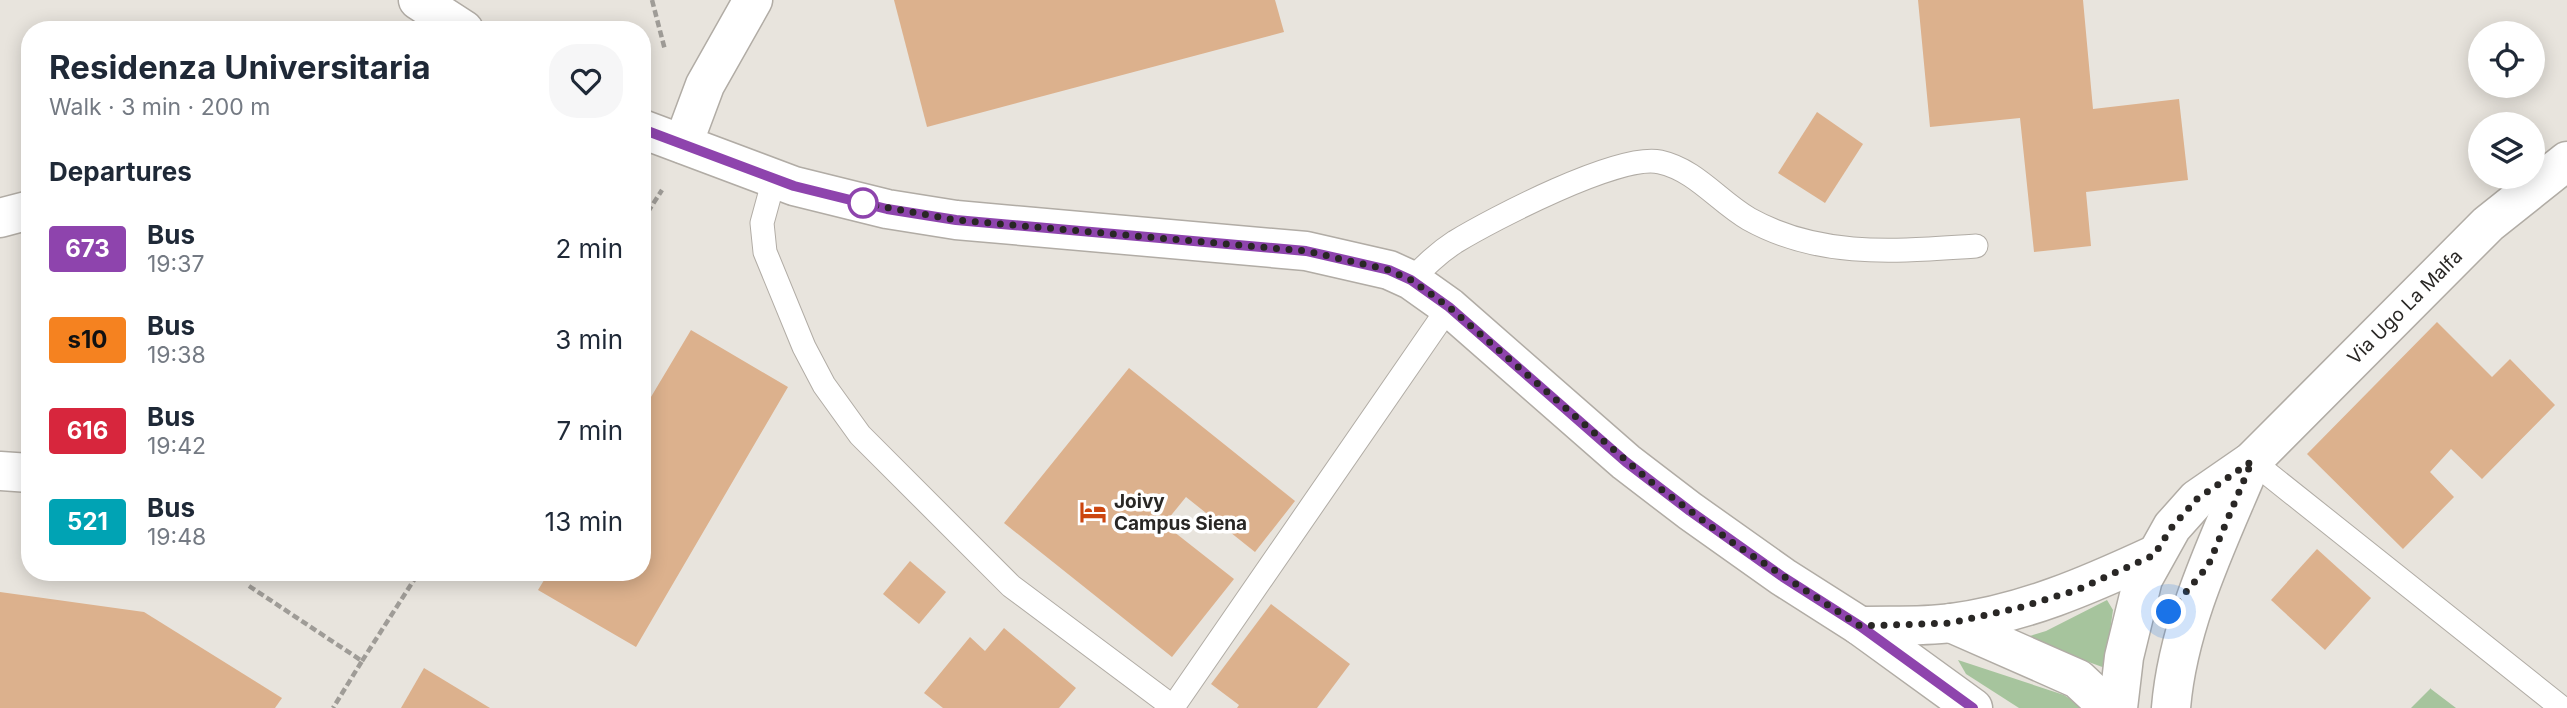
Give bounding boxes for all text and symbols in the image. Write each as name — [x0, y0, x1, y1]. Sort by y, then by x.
map controls — [2468, 21, 2545, 189]
button: locate — [2468, 21, 2545, 98]
button: heart — [549, 44, 623, 118]
text: Residenza Universitaria — [49, 47, 431, 87]
text: Walk · 3 min · 200 m — [49, 93, 270, 121]
button: layers — [2468, 112, 2545, 189]
text: Departures — [49, 156, 192, 187]
unlabelled marker — [848, 188, 878, 218]
text: Bus — [147, 219, 195, 250]
text: 2 min — [555, 233, 623, 264]
text: 673 — [65, 234, 110, 263]
street label: Via Ugo La Malfa — [2343, 245, 2467, 369]
text: 19:37 — [147, 250, 204, 278]
text: Bus — [147, 310, 195, 341]
text: 3 min — [555, 324, 623, 355]
text: s10 — [68, 325, 107, 354]
text: 19:38 — [147, 341, 206, 369]
text: Bus — [147, 401, 195, 432]
text: 7 min — [557, 415, 623, 446]
text: 616 — [67, 416, 108, 445]
text: 19:42 — [147, 432, 206, 460]
place label: Joivy Campus Siena — [1114, 490, 1247, 535]
text: Bus — [147, 492, 195, 523]
hotel icon: Joivy Campus Siena — [1078, 497, 1108, 527]
text: 13 min — [545, 506, 623, 537]
text: 521 — [67, 507, 108, 536]
text: 19:48 — [147, 523, 206, 551]
your location — [2151, 594, 2186, 629]

